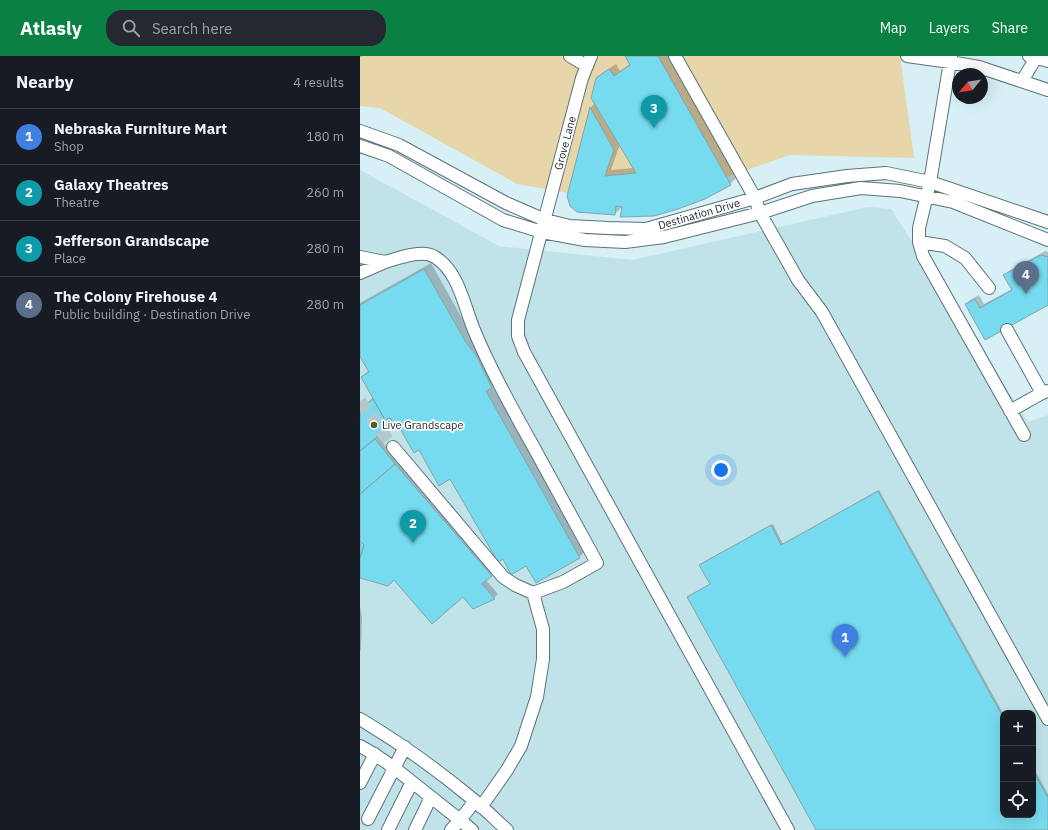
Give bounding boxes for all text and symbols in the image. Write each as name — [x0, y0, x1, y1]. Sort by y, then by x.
search box — [106, 10, 386, 46]
text: Atlasly — [20, 16, 82, 40]
icon: search — [120, 17, 142, 39]
text: Search here — [152, 19, 232, 38]
text: Map — [880, 19, 907, 37]
text: Layers — [929, 19, 970, 37]
text: Share — [992, 19, 1028, 37]
north arrow — [952, 68, 988, 104]
text: Nearby — [16, 71, 74, 93]
text: 4 results — [293, 74, 344, 91]
pin: 3 — [641, 95, 667, 128]
street label: Grove Lane — [551, 114, 579, 172]
text: Nebraska Furniture Mart — [54, 119, 227, 138]
text: 1 — [25, 128, 33, 145]
text: 180 m — [306, 128, 344, 145]
text: Shop — [54, 138, 84, 155]
text: Galaxy Theatres — [54, 175, 169, 194]
text: 2 — [25, 184, 33, 201]
text: 260 m — [306, 184, 344, 201]
text: Theatre — [54, 194, 99, 211]
street label: Destination Drive — [656, 196, 742, 232]
text: Jefferson Grandscape — [54, 231, 209, 250]
text: 3 — [25, 240, 33, 257]
text: 280 m — [306, 240, 344, 257]
text: Place — [54, 250, 86, 267]
pin: 4 — [1013, 261, 1039, 294]
text: The Colony Firehouse 4 — [54, 287, 218, 306]
text: 4 — [25, 296, 33, 313]
text: 280 m — [306, 296, 344, 313]
text: Public building · Destination Drive — [54, 306, 250, 323]
place label: Live Grandscape — [382, 418, 464, 432]
marker: Live Grandscape — [369, 420, 379, 430]
your location — [711, 460, 731, 480]
pin: 2 — [400, 510, 426, 543]
pin: 1 — [832, 624, 858, 657]
map controls — [1000, 710, 1036, 818]
button: + — [1000, 710, 1036, 746]
button: − — [1000, 746, 1036, 782]
button: locate — [1000, 782, 1036, 818]

